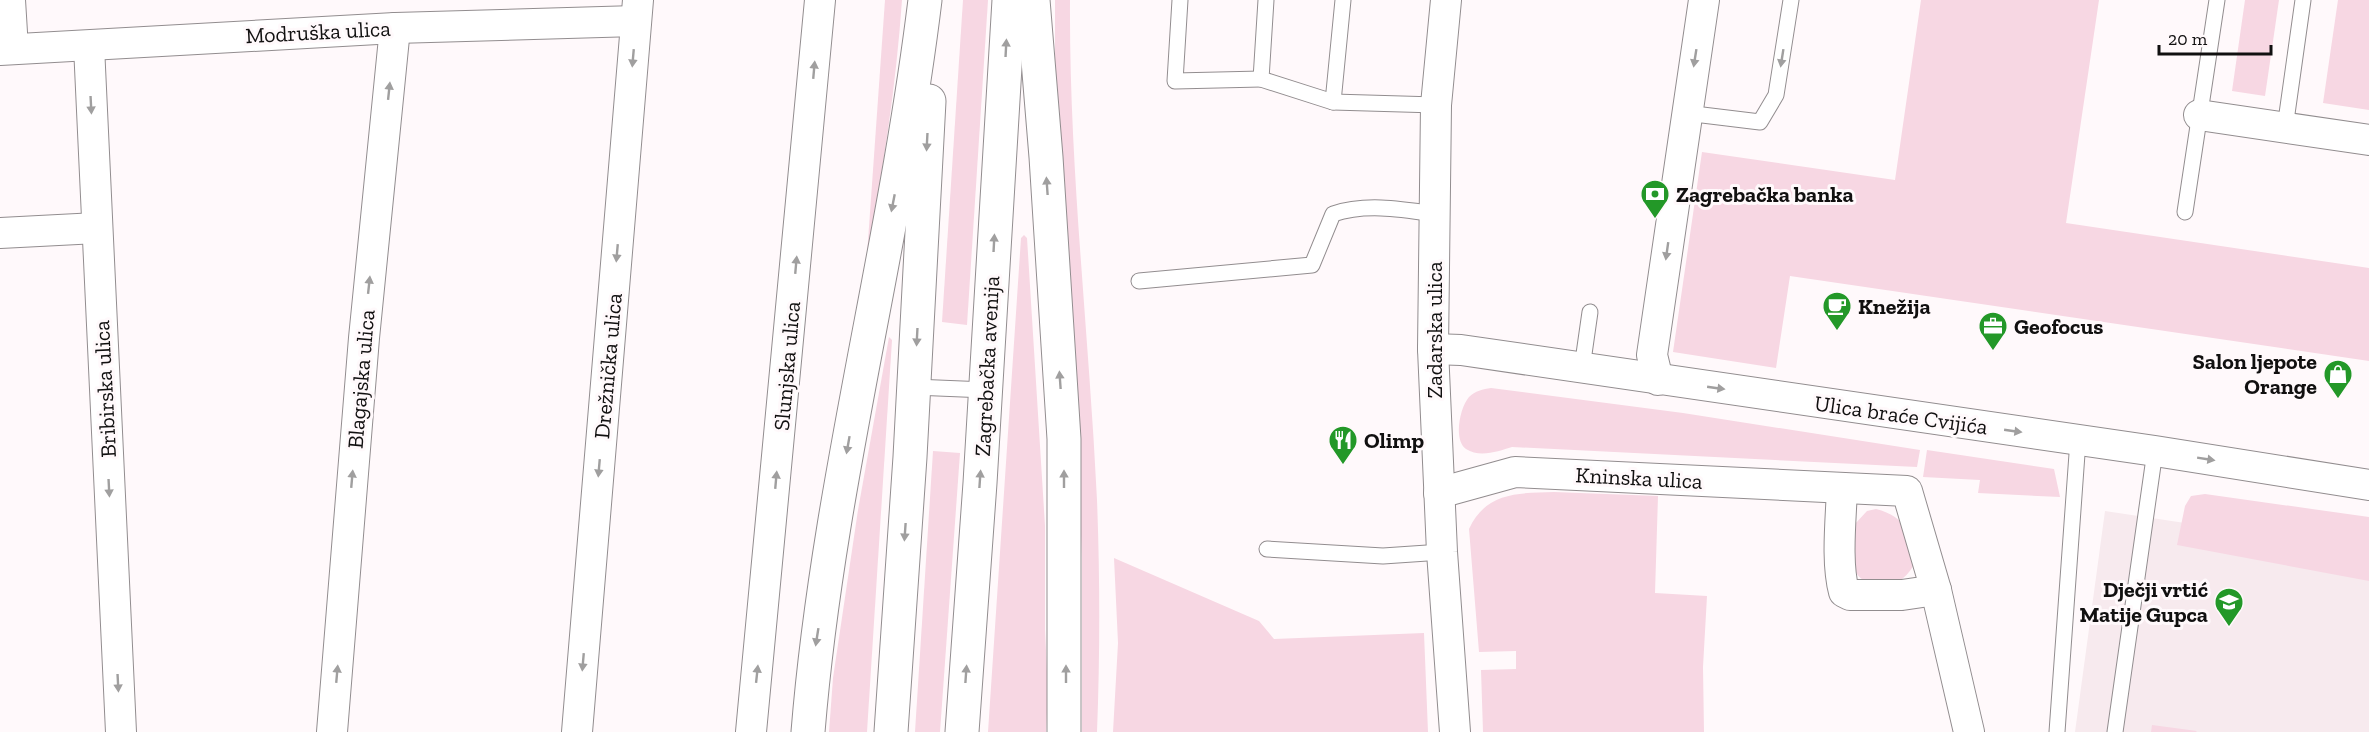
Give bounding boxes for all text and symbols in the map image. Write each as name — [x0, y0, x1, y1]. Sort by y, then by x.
street label: Modruška ulica — [245, 15, 392, 49]
scale bar — [2159, 18, 2272, 56]
text: 20 m — [2168, 28, 2208, 50]
one-way arrow — [1001, 38, 1011, 57]
one-way arrow — [1690, 48, 1699, 67]
one-way arrow — [1778, 48, 1787, 67]
one-way arrow — [628, 49, 638, 68]
one-way arrow — [809, 61, 819, 80]
one-way arrow — [384, 81, 394, 100]
one-way arrow — [87, 95, 96, 114]
one-way arrow — [922, 133, 931, 152]
one-way arrow — [1043, 176, 1052, 195]
bank icon: Zagrebačka banka — [1639, 178, 1671, 220]
place label: Zagrebačka banka — [1676, 181, 1854, 208]
one-way arrow — [888, 194, 897, 213]
one-way arrow — [990, 233, 999, 252]
one-way arrow — [1663, 241, 1672, 260]
one-way arrow — [612, 243, 622, 262]
one-way arrow — [791, 255, 801, 274]
street label: Zadarska ulica — [1421, 261, 1448, 399]
one-way arrow — [364, 275, 374, 294]
street label: Zagrebačka avenija — [969, 275, 1005, 457]
cafe icon: Knežija — [1821, 290, 1853, 332]
street label: Drežnička ulica — [588, 292, 628, 440]
place label: Knežija — [1858, 293, 1931, 320]
street label: Slunjska ulica — [768, 300, 806, 432]
street label: Blagajska ulica — [341, 308, 381, 450]
office icon: Geofocus — [1977, 310, 2009, 352]
place label: Geofocus — [2014, 313, 2103, 340]
street label: Bribirska ulica — [88, 319, 122, 458]
one-way arrow — [912, 328, 921, 347]
place label: Salon ljepote Orange — [2193, 348, 2317, 400]
shop icon: Salon ljepote Orange — [2322, 358, 2354, 400]
one-way arrow — [1055, 371, 1065, 390]
one-way arrow — [1707, 384, 1726, 393]
street label: Ulica braće Cvijića — [1813, 389, 1990, 441]
restaurant icon: Olimp — [1327, 424, 1359, 466]
one-way arrow — [2004, 426, 2023, 435]
place label: Olimp — [1364, 427, 1425, 454]
one-way arrow — [843, 436, 852, 455]
one-way arrow — [2197, 455, 2216, 464]
one-way arrow — [594, 458, 604, 477]
street label: Kninska ulica — [1575, 461, 1704, 495]
one-way arrow — [1059, 469, 1069, 488]
one-way arrow — [347, 470, 357, 489]
one-way arrow — [771, 470, 781, 489]
one-way arrow — [976, 470, 985, 489]
one-way arrow — [105, 479, 114, 498]
one-way arrow — [900, 522, 910, 541]
place label: Dječji vrtić Matije Gupca — [2079, 576, 2209, 628]
school or university icon: Dječji vrtić Matije Gupca — [2213, 586, 2245, 628]
one-way arrow — [812, 628, 821, 647]
one-way arrow — [578, 653, 588, 672]
one-way arrow — [332, 664, 341, 683]
one-way arrow — [752, 664, 762, 683]
one-way arrow — [962, 664, 971, 683]
one-way arrow — [1061, 664, 1071, 683]
one-way arrow — [114, 674, 123, 693]

